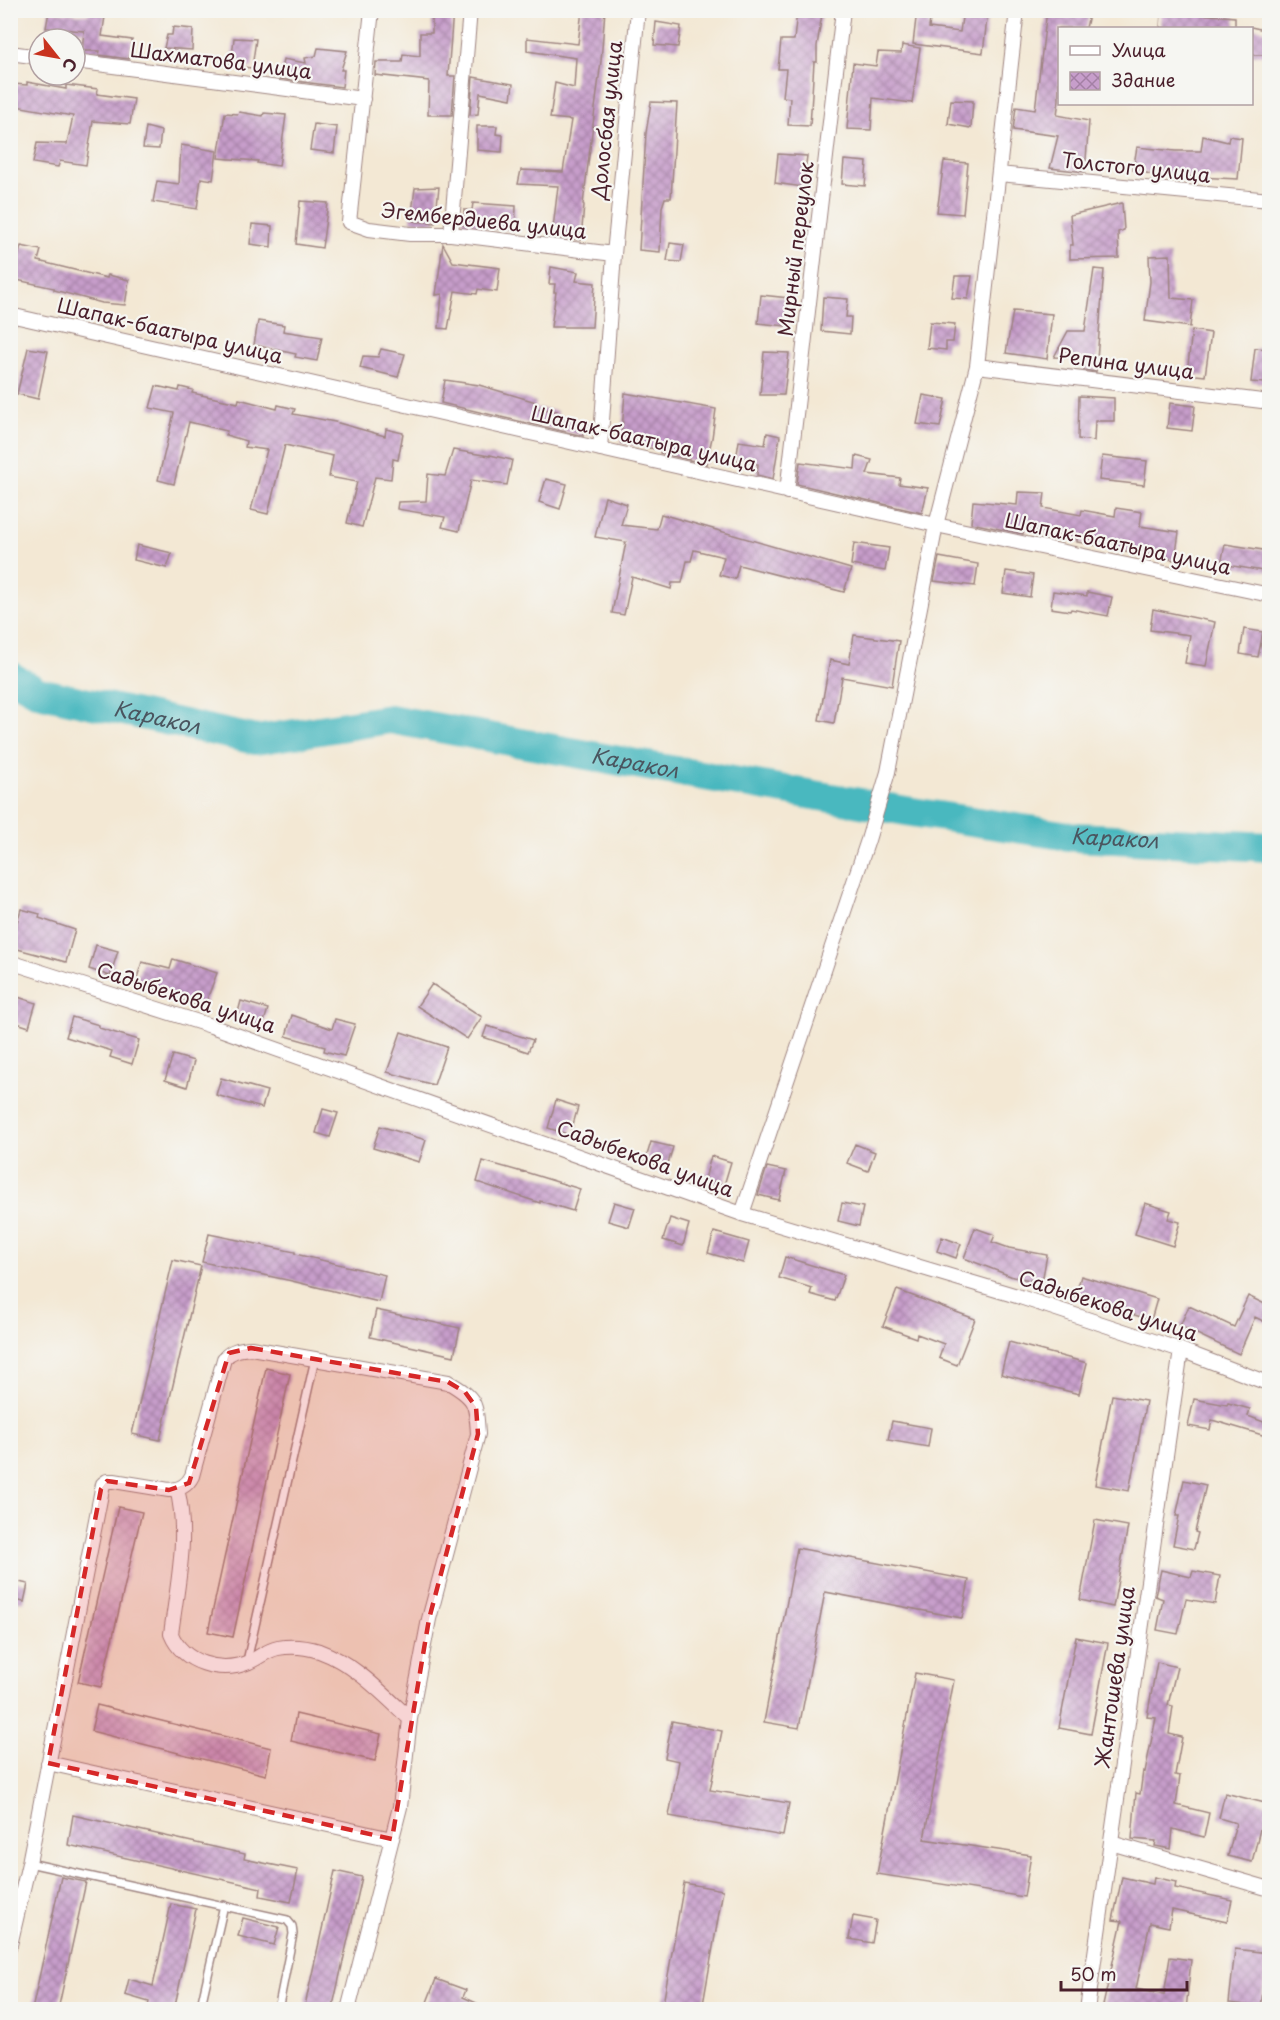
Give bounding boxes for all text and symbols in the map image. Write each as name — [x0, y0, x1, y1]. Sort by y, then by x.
north arrow — [27, 27, 87, 87]
legend — [1058, 27, 1253, 105]
street label: Шахматова улица — [129, 34, 314, 86]
text: Улица — [1112, 36, 1166, 63]
street label: Долосбая улица — [583, 39, 629, 202]
text: С — [57, 54, 84, 77]
text: Здание — [1112, 66, 1175, 93]
street label: Толстого улица — [1060, 144, 1213, 190]
street label: Мирный переулок — [769, 160, 821, 338]
street label: Эгембердиева улица — [380, 194, 589, 246]
street label: Шапак-баатыра улица — [55, 289, 286, 371]
street label: Репина улица — [1057, 340, 1196, 386]
street label: Шапак-баатыра улица — [529, 397, 760, 479]
street label: Шапак-баатыра улица — [1002, 504, 1234, 582]
water label: Каракол — [111, 691, 204, 741]
water label: Каракол — [589, 738, 681, 785]
water label: Каракол — [1070, 819, 1160, 855]
street label: Садыбекова улица — [93, 954, 280, 1040]
street label: Садыбекова улица — [552, 1112, 739, 1204]
street label: Садыбекова улица — [1015, 1262, 1202, 1348]
street label: Жантошева улица — [1086, 1584, 1142, 1770]
scale bar — [1061, 1954, 1187, 1992]
text: 50 m — [1070, 1960, 1117, 1987]

